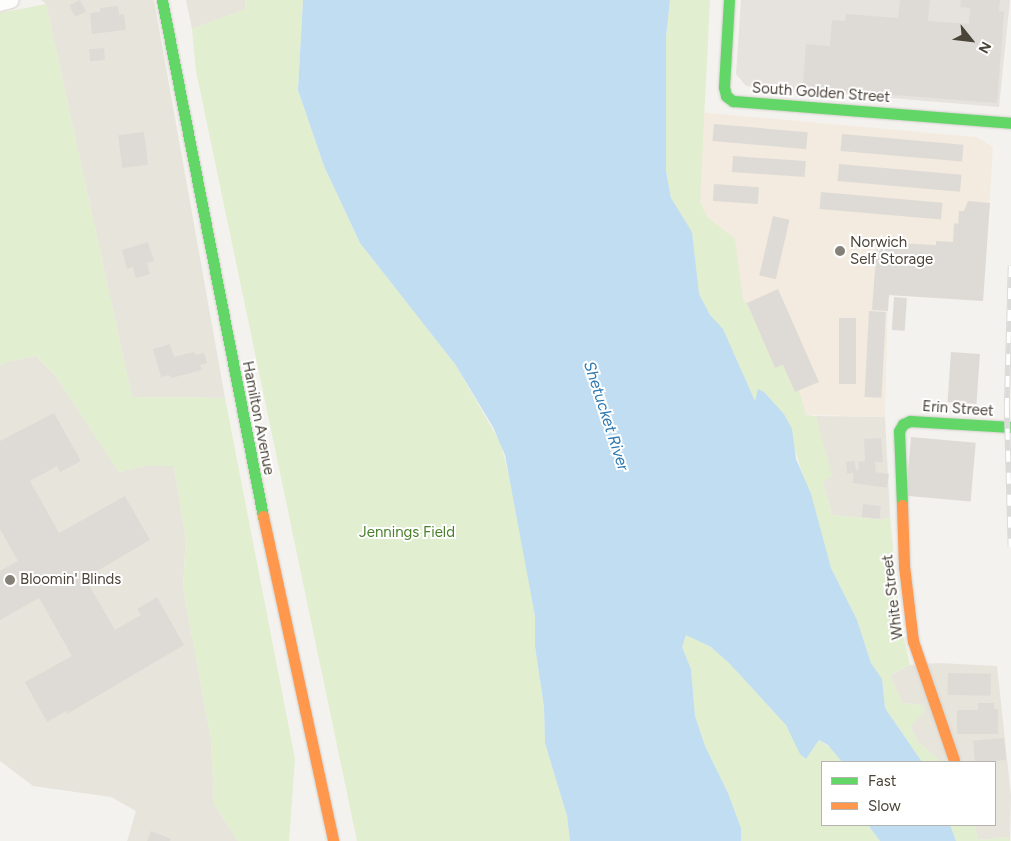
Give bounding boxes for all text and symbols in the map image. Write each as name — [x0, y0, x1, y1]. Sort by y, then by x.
north arrow — [946, 15, 996, 65]
text: N — [975, 39, 995, 56]
street label: South Golden Street — [751, 79, 891, 107]
place label: Norwich Self Storage — [850, 233, 933, 268]
marker: Norwich Self Storage — [834, 245, 846, 257]
water label: Shetucket River — [579, 359, 633, 473]
street label: Hamilton Avenue — [238, 360, 278, 476]
street label: Erin Street — [922, 398, 994, 420]
park label: Jennings Field — [359, 524, 455, 542]
street label: White Street — [879, 553, 907, 641]
place label: Bloomin' Blinds — [20, 571, 121, 589]
marker: Bloomin' Blinds — [4, 574, 16, 586]
legend — [821, 761, 996, 826]
text: Fast — [868, 772, 896, 790]
text: Slow — [868, 797, 901, 815]

